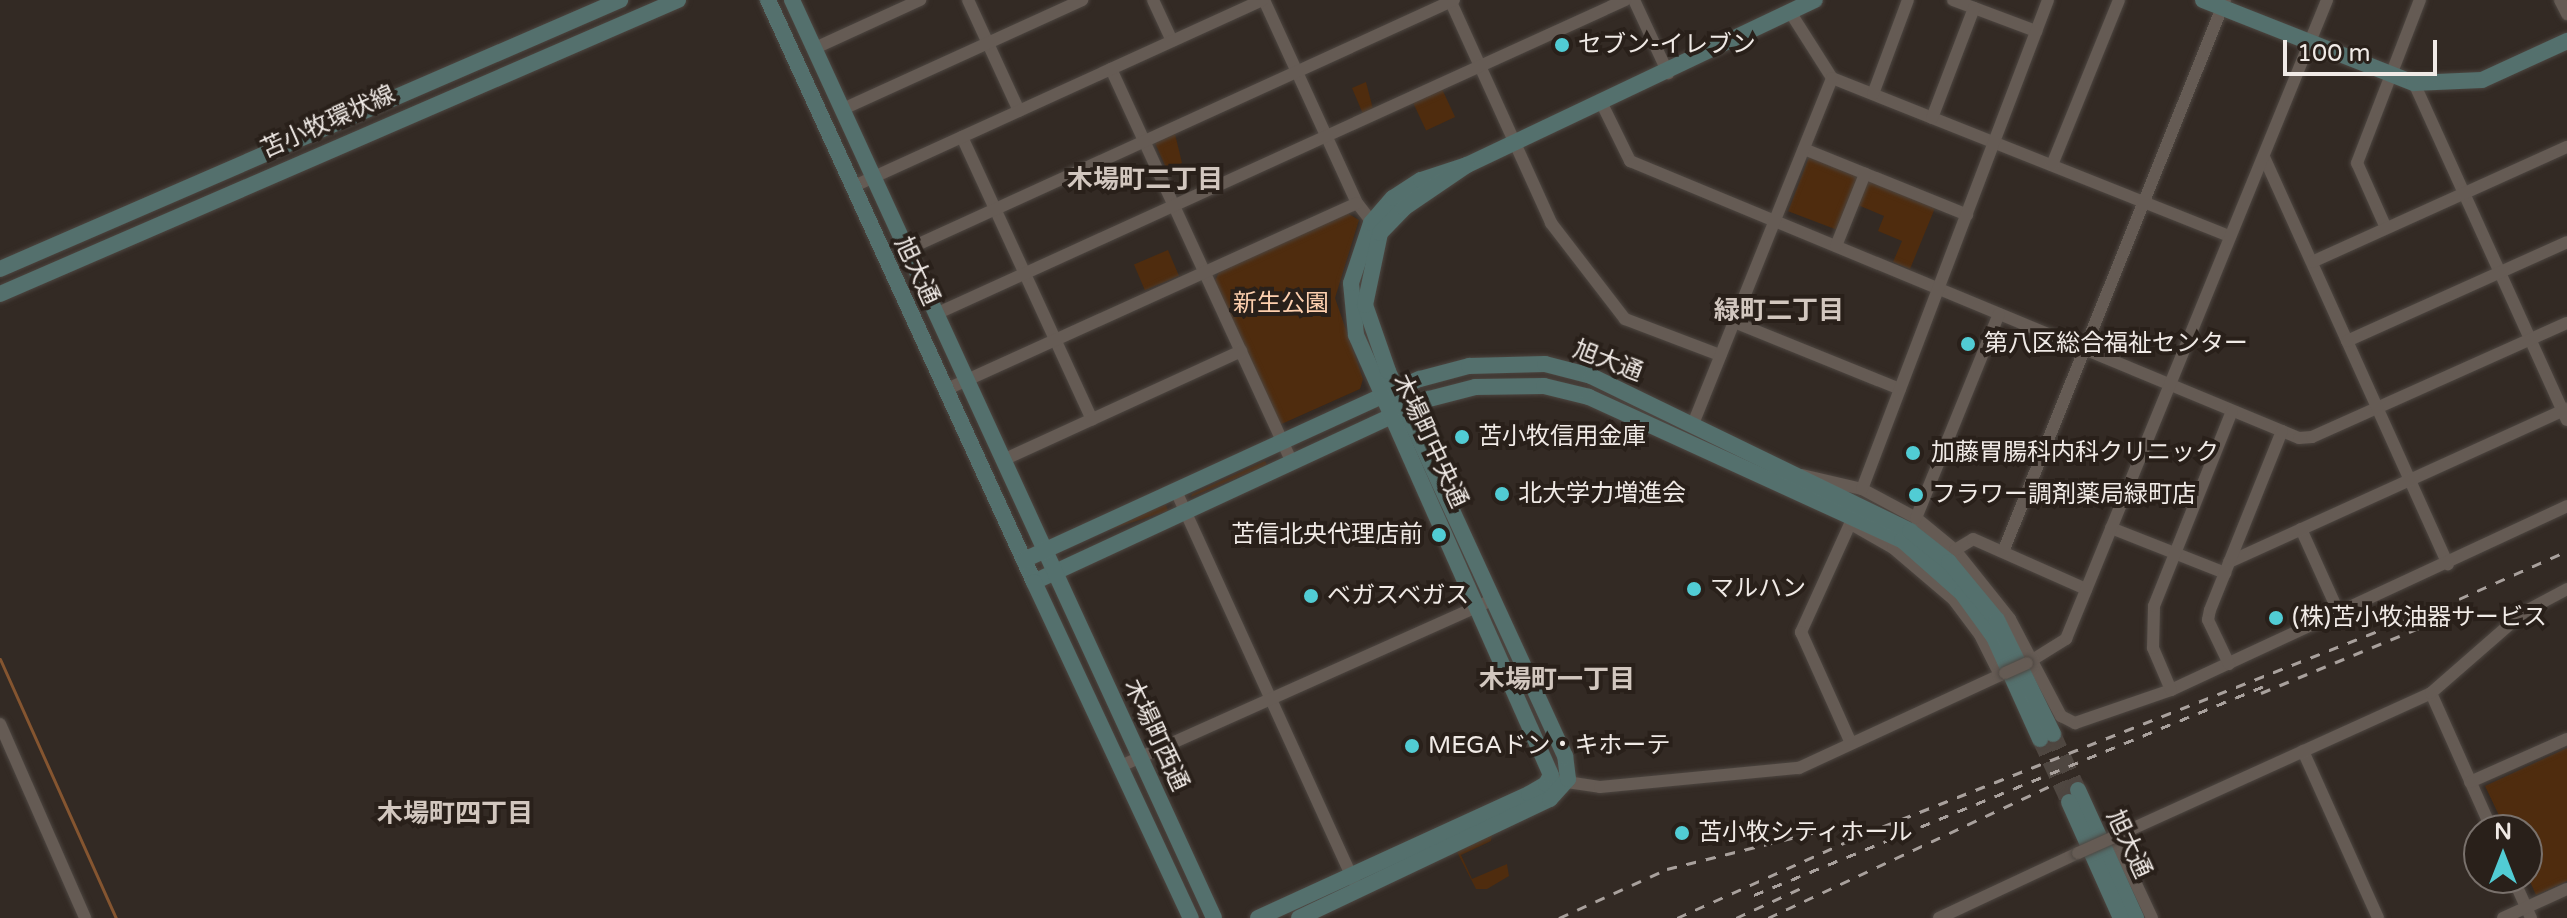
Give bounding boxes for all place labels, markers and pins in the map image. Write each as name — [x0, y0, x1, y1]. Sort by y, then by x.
place label: セブン-イレブン — [1578, 31, 1756, 59]
marker: セブン-イレブン — [1553, 36, 1571, 54]
place label: 第八区総合福祉センター — [1984, 330, 2248, 358]
marker: 第八区総合福祉センター — [1959, 335, 1977, 353]
place label: 苫小牧信用金庫 — [1478, 423, 1646, 451]
marker: 苫小牧信用金庫 — [1453, 428, 1471, 446]
place label: 加藤胃腸科内科クリニック — [1931, 439, 2219, 467]
marker: 加藤胃腸科内科クリニック — [1902, 442, 1924, 464]
place label: 北大学力増進会 — [1518, 480, 1686, 508]
place label: フラワー調剤薬局緑町店 — [1932, 481, 2196, 509]
marker: 北大学力増進会 — [1493, 485, 1511, 503]
marker: フラワー調剤薬局緑町店 — [1907, 486, 1925, 504]
place label: 苫信北央代理店前 — [1231, 521, 1423, 549]
marker: 苫信北央代理店前 — [1430, 526, 1448, 544]
place label: マルハン — [1710, 575, 1806, 603]
marker: マルハン — [1685, 580, 1703, 598]
place label: ベガスベガス — [1327, 582, 1471, 610]
marker: ベガスベガス — [1302, 587, 1320, 605]
place label: (株)苫小牧油器サービス — [2292, 604, 2547, 632]
marker: (株)苫小牧油器サービス — [2267, 609, 2285, 627]
place label: MEGAドン・キホーテ — [1428, 732, 1670, 760]
marker: MEGAドン・キホーテ — [1403, 737, 1421, 755]
place label: 苫小牧シティホール — [1698, 819, 1914, 847]
marker: 苫小牧シティホール — [1673, 824, 1691, 842]

